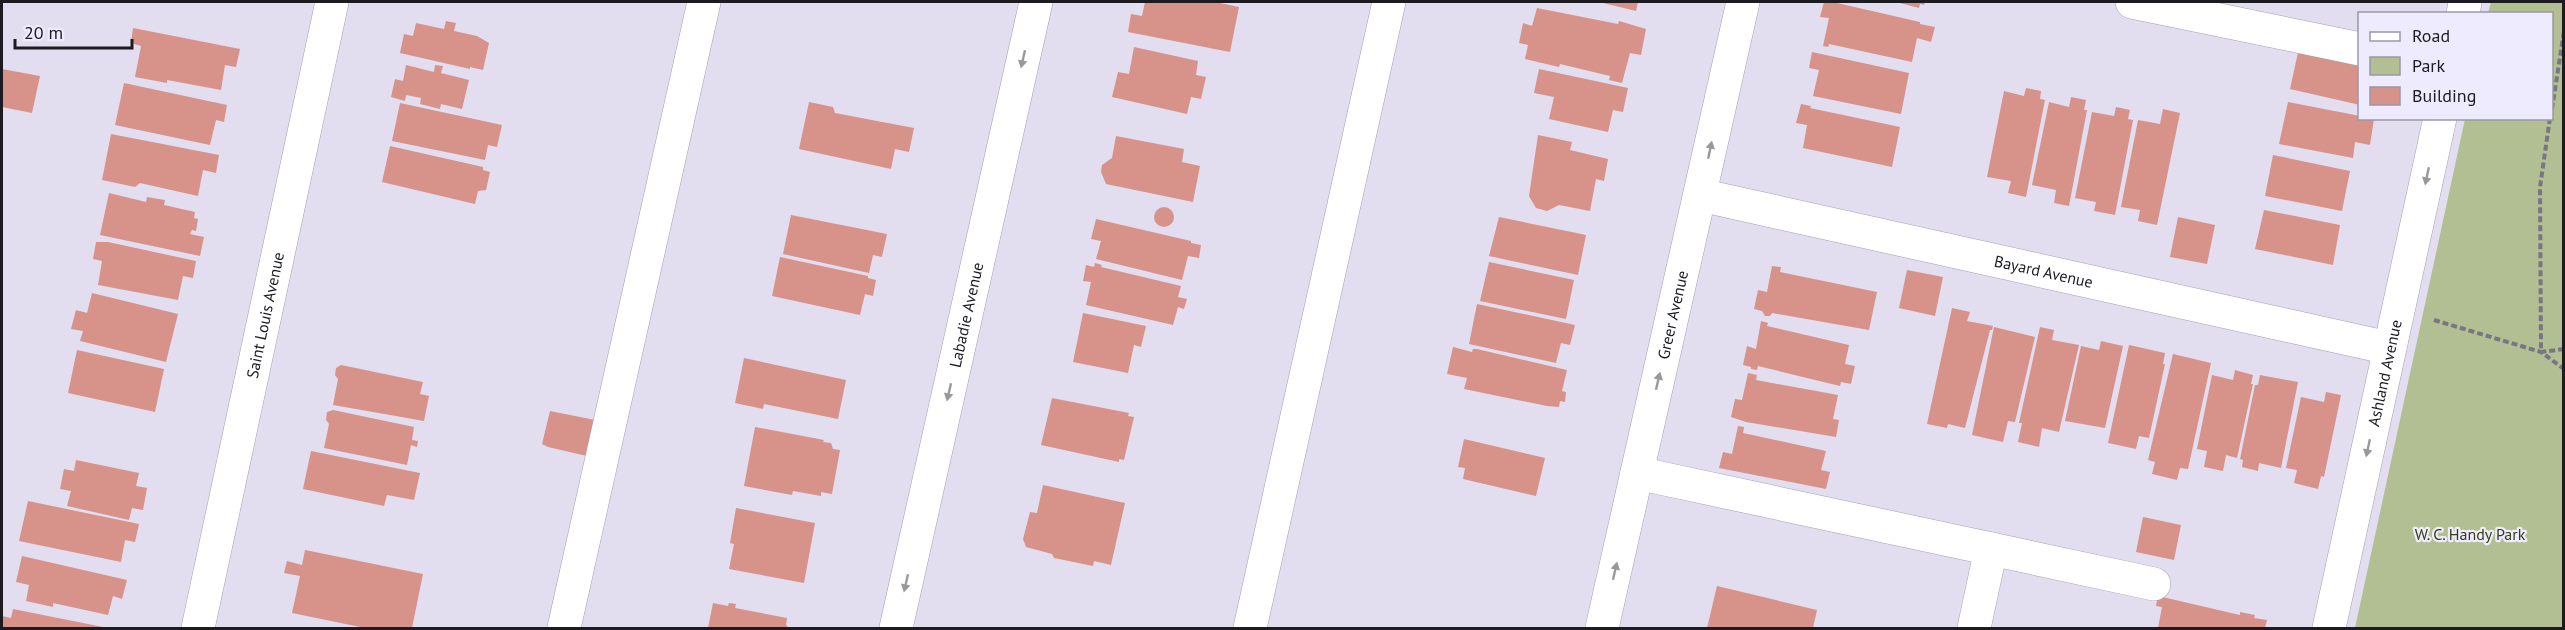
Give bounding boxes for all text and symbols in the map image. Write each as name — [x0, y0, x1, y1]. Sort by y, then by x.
scale bar — [15, 12, 132, 50]
legend — [2358, 12, 2553, 120]
text: 20 m — [24, 21, 63, 44]
text: Road — [2412, 24, 2450, 47]
one-way arrow — [1018, 49, 1027, 68]
text: Park — [2412, 54, 2445, 77]
text: Building — [2412, 84, 2476, 107]
one-way arrow — [1706, 140, 1715, 159]
one-way arrow — [2422, 166, 2431, 185]
street label: Saint Louis Avenue — [242, 250, 288, 380]
street label: Bayard Avenue — [1992, 251, 2095, 292]
street label: Labadie Avenue — [945, 260, 988, 369]
street label: Greer Avenue — [1653, 268, 1692, 361]
street label: Ashland Avenue — [2363, 318, 2406, 428]
one-way arrow — [1654, 372, 1663, 391]
one-way arrow — [943, 383, 953, 402]
one-way arrow — [2363, 439, 2372, 458]
park label: W. C. Handy Park — [2415, 524, 2526, 544]
one-way arrow — [1610, 562, 1620, 581]
one-way arrow — [901, 573, 911, 592]

